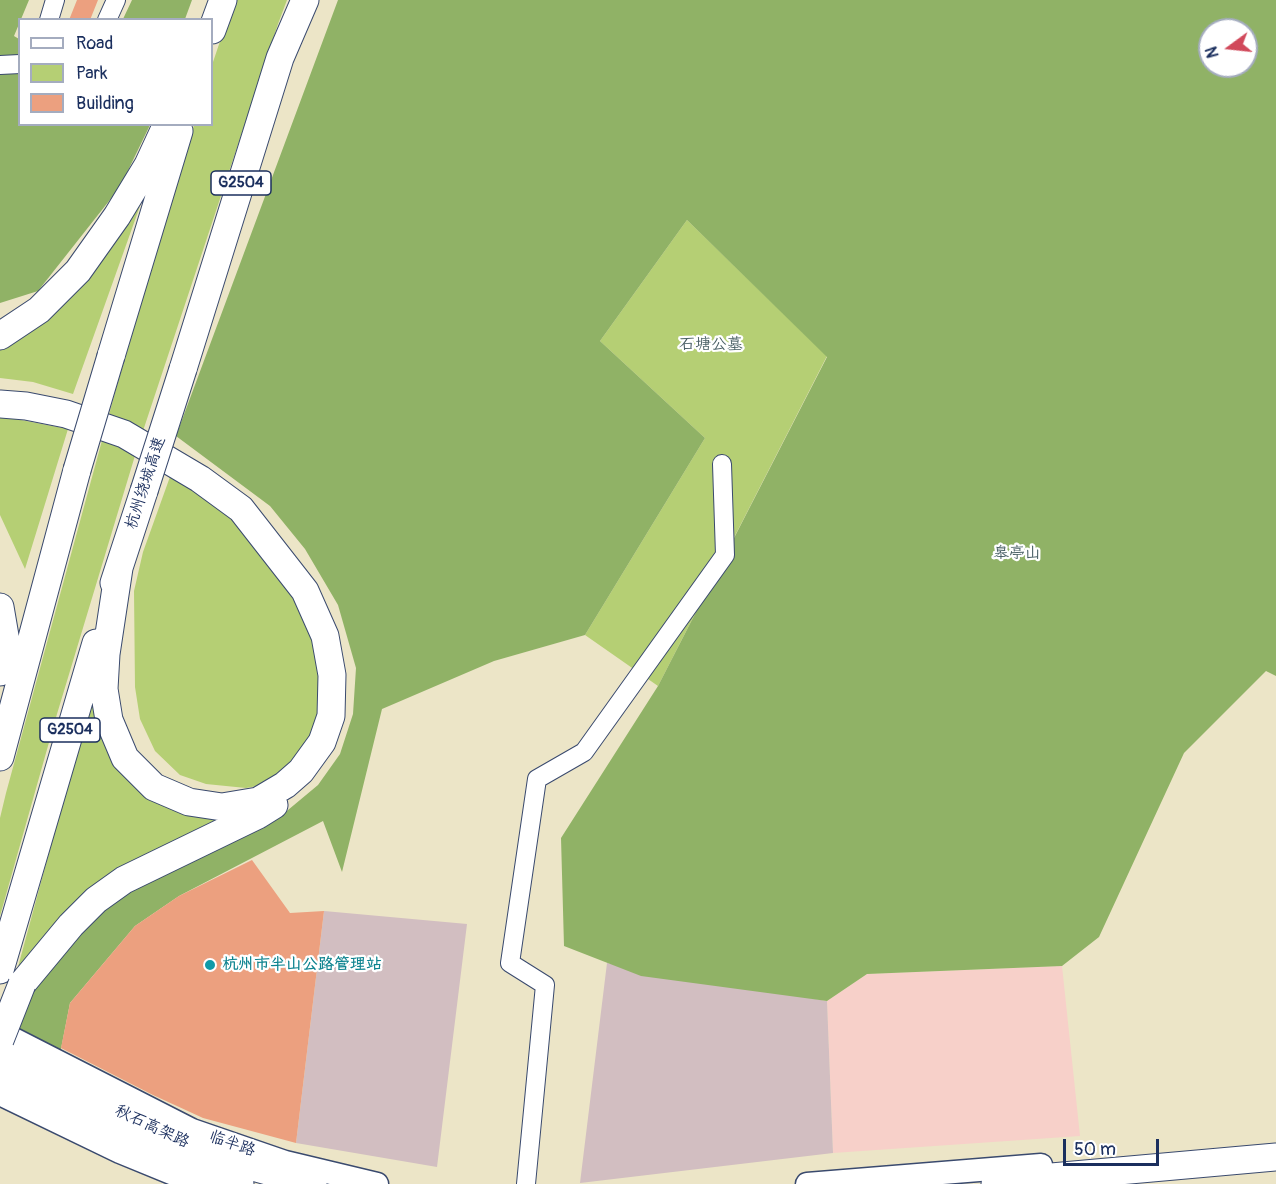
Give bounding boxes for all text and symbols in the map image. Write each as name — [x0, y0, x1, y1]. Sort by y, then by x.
legend — [18, 18, 213, 126]
north arrow — [1198, 18, 1258, 78]
text: Road — [76, 32, 113, 55]
text: N — [1201, 44, 1224, 60]
text: Park — [76, 62, 108, 85]
text: Building — [76, 92, 134, 115]
road number: G2504 — [211, 171, 271, 195]
park label: 石塘公墓 — [679, 335, 743, 355]
street label: 杭州绕城高速 — [122, 434, 170, 532]
park label: 皋亭山 — [993, 544, 1041, 564]
road number: G2504 — [40, 718, 100, 742]
place label: 杭州市半山公路管理站 — [222, 955, 382, 975]
marker: 杭州市半山公路管理站 — [203, 958, 217, 972]
street label: 秋石高架路 — [112, 1101, 192, 1153]
street label: 临半路 — [206, 1127, 258, 1161]
scale bar — [1066, 1127, 1162, 1165]
text: 50 m — [1074, 1138, 1116, 1161]

